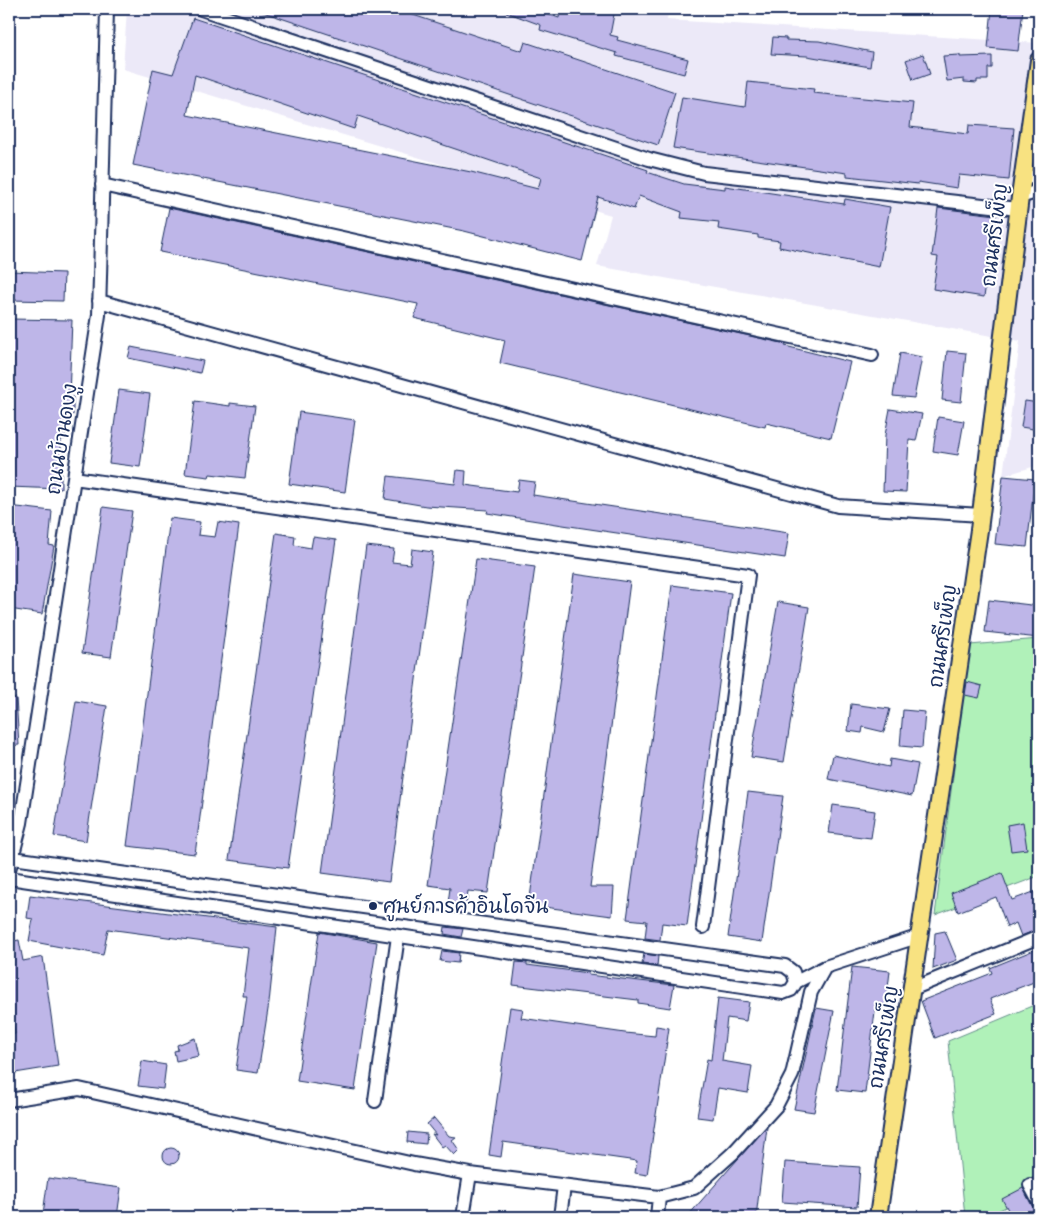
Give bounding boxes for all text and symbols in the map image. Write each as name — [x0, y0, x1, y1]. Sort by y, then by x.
street label: ถนนศรีเพ็ญ — [975, 182, 1017, 289]
street label: ถนนบ้านดงงู — [39, 382, 87, 497]
street label: ถนนศรีเพ็ญ — [922, 583, 966, 690]
place label: ศูนย์การค้าอินโดจีน — [383, 893, 549, 923]
marker: ศูนย์การค้าอินโดจีน — [367, 900, 379, 912]
street label: ถนนศรีเพ็ญ — [862, 984, 908, 1091]

